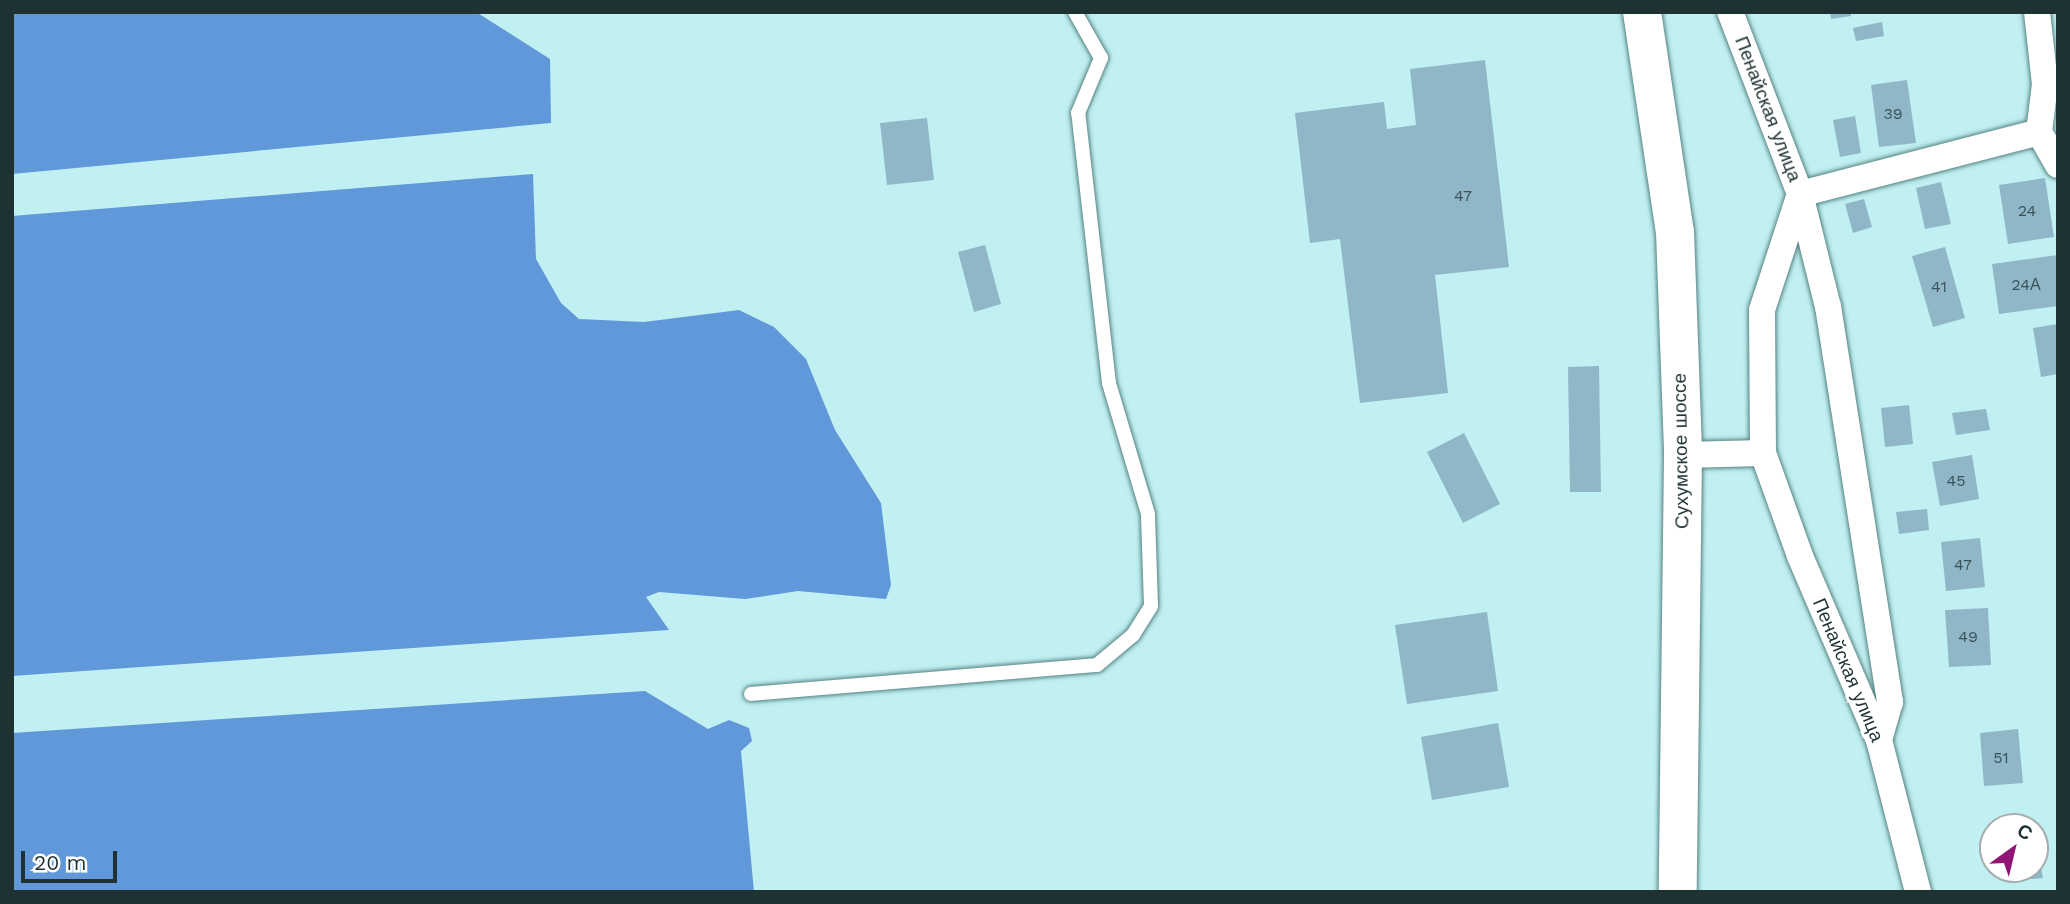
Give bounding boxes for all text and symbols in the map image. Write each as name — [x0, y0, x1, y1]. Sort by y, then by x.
street label: Пенайская улица — [1730, 33, 1806, 185]
house number: 39 — [1883, 104, 1903, 124]
house number: 47 — [1454, 186, 1472, 206]
house number: 24 — [2018, 201, 2036, 221]
house number: 24А — [2011, 275, 2041, 295]
house number: 41 — [1931, 277, 1947, 297]
street label: Сухумское шоссе — [1668, 373, 1694, 529]
house number: 45 — [1946, 471, 1966, 491]
house number: 47 — [1954, 555, 1972, 575]
street label: Пенайская улица — [1807, 595, 1889, 745]
house number: 49 — [1958, 627, 1978, 647]
house number: 51 — [1993, 748, 2009, 768]
north arrow — [1979, 813, 2049, 883]
text: С — [2013, 818, 2037, 845]
scale bar — [24, 838, 121, 882]
text: 20 m — [34, 850, 86, 875]

